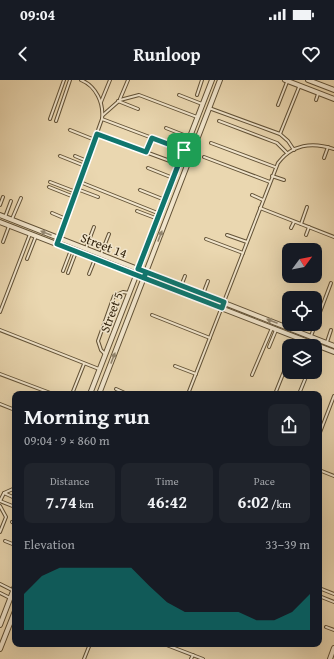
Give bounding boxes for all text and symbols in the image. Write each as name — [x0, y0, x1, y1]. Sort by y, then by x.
text: 09:04 — [20, 4, 55, 25]
text: Runloop — [133, 41, 201, 68]
icon: back — [12, 43, 34, 65]
icon: heart — [300, 43, 322, 65]
pin — [167, 133, 201, 167]
icon: arrive — [173, 139, 195, 161]
street label: Street 14 — [78, 228, 130, 263]
one-way arrow — [40, 229, 52, 235]
one-way arrow — [157, 230, 163, 242]
north arrow — [282, 243, 322, 283]
map controls — [282, 243, 322, 379]
street label: Street 5 — [95, 289, 128, 335]
button: locate — [282, 291, 322, 331]
one-way arrow — [265, 317, 277, 323]
button: layers — [282, 339, 322, 379]
one-way arrow — [111, 351, 117, 363]
text: Morning run — [24, 400, 150, 432]
button: share — [268, 404, 310, 446]
text: 09:04 · 9 × 860 m — [24, 431, 110, 450]
text: Distance — [50, 473, 89, 489]
text: Time — [155, 473, 179, 489]
text: Pace — [254, 473, 275, 489]
text: 7.74 — [46, 489, 77, 514]
text: 46:42 — [147, 489, 187, 514]
text: 6:02 — [238, 489, 269, 514]
text: km — [77, 496, 94, 512]
text: /km — [269, 496, 291, 512]
text: Elevation — [24, 535, 75, 554]
text: 33–39 m — [265, 535, 310, 554]

